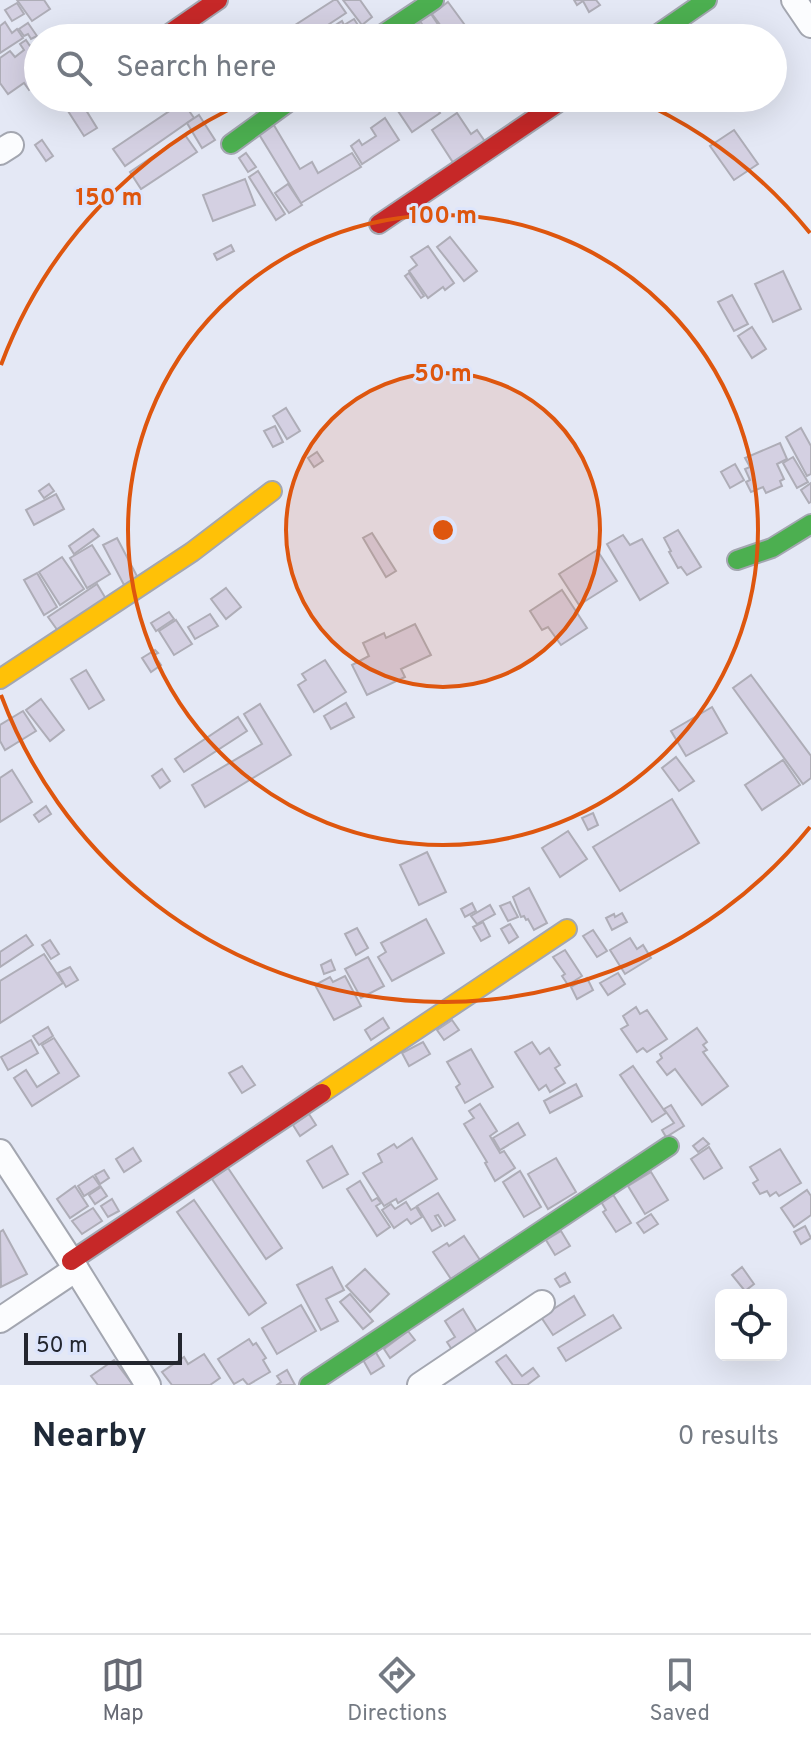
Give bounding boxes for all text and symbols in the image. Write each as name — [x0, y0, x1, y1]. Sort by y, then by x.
search box — [24, 24, 787, 112]
icon: search — [52, 46, 96, 90]
text: Search here — [116, 50, 276, 87]
text: 150 m — [75, 184, 143, 214]
text: 100 m — [409, 202, 477, 232]
text: 50 m — [414, 360, 472, 390]
centre of rings — [429, 516, 457, 544]
map controls — [715, 1289, 787, 1361]
button: locate — [715, 1289, 787, 1361]
scale bar — [24, 1329, 182, 1365]
text: 50 m — [36, 1333, 88, 1360]
text: Nearby — [32, 1416, 147, 1459]
text: 0 results — [678, 1421, 779, 1454]
tab: Map — [101, 1653, 145, 1728]
tab: Directions — [347, 1653, 447, 1728]
tab: Saved — [649, 1653, 710, 1728]

